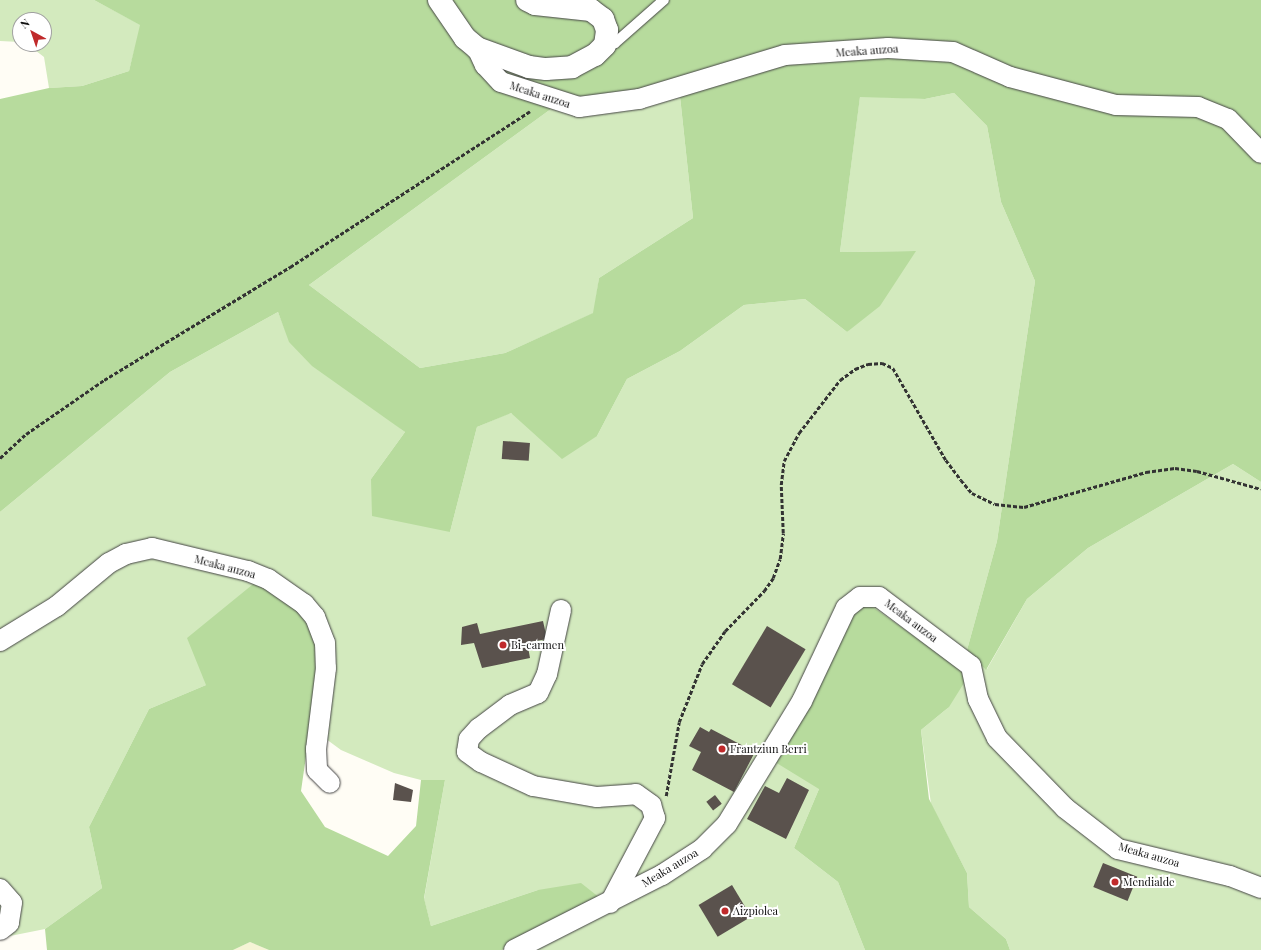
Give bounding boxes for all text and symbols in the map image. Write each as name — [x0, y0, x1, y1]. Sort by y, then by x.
north arrow — [12, 12, 52, 52]
text: N — [17, 15, 32, 31]
street label: Meaka auzoa — [835, 42, 899, 60]
street label: Meaka auzoa — [508, 79, 572, 111]
street label: Meaka auzoa — [193, 552, 257, 582]
street label: Meaka auzoa — [882, 597, 940, 645]
place label: Bi-carmen — [511, 638, 564, 652]
marker: Bi-carmen — [498, 640, 508, 650]
place label: Frantziun Berri — [730, 742, 807, 756]
marker: Frantziun Berri — [717, 744, 727, 754]
street label: Meaka auzoa — [1117, 840, 1181, 870]
street label: Meaka auzoa — [640, 846, 700, 890]
place label: Mendialde — [1123, 875, 1175, 889]
marker: Mendialde — [1110, 877, 1120, 887]
place label: Aizpiolea — [733, 904, 778, 918]
marker: Aizpiolea — [720, 906, 730, 916]

